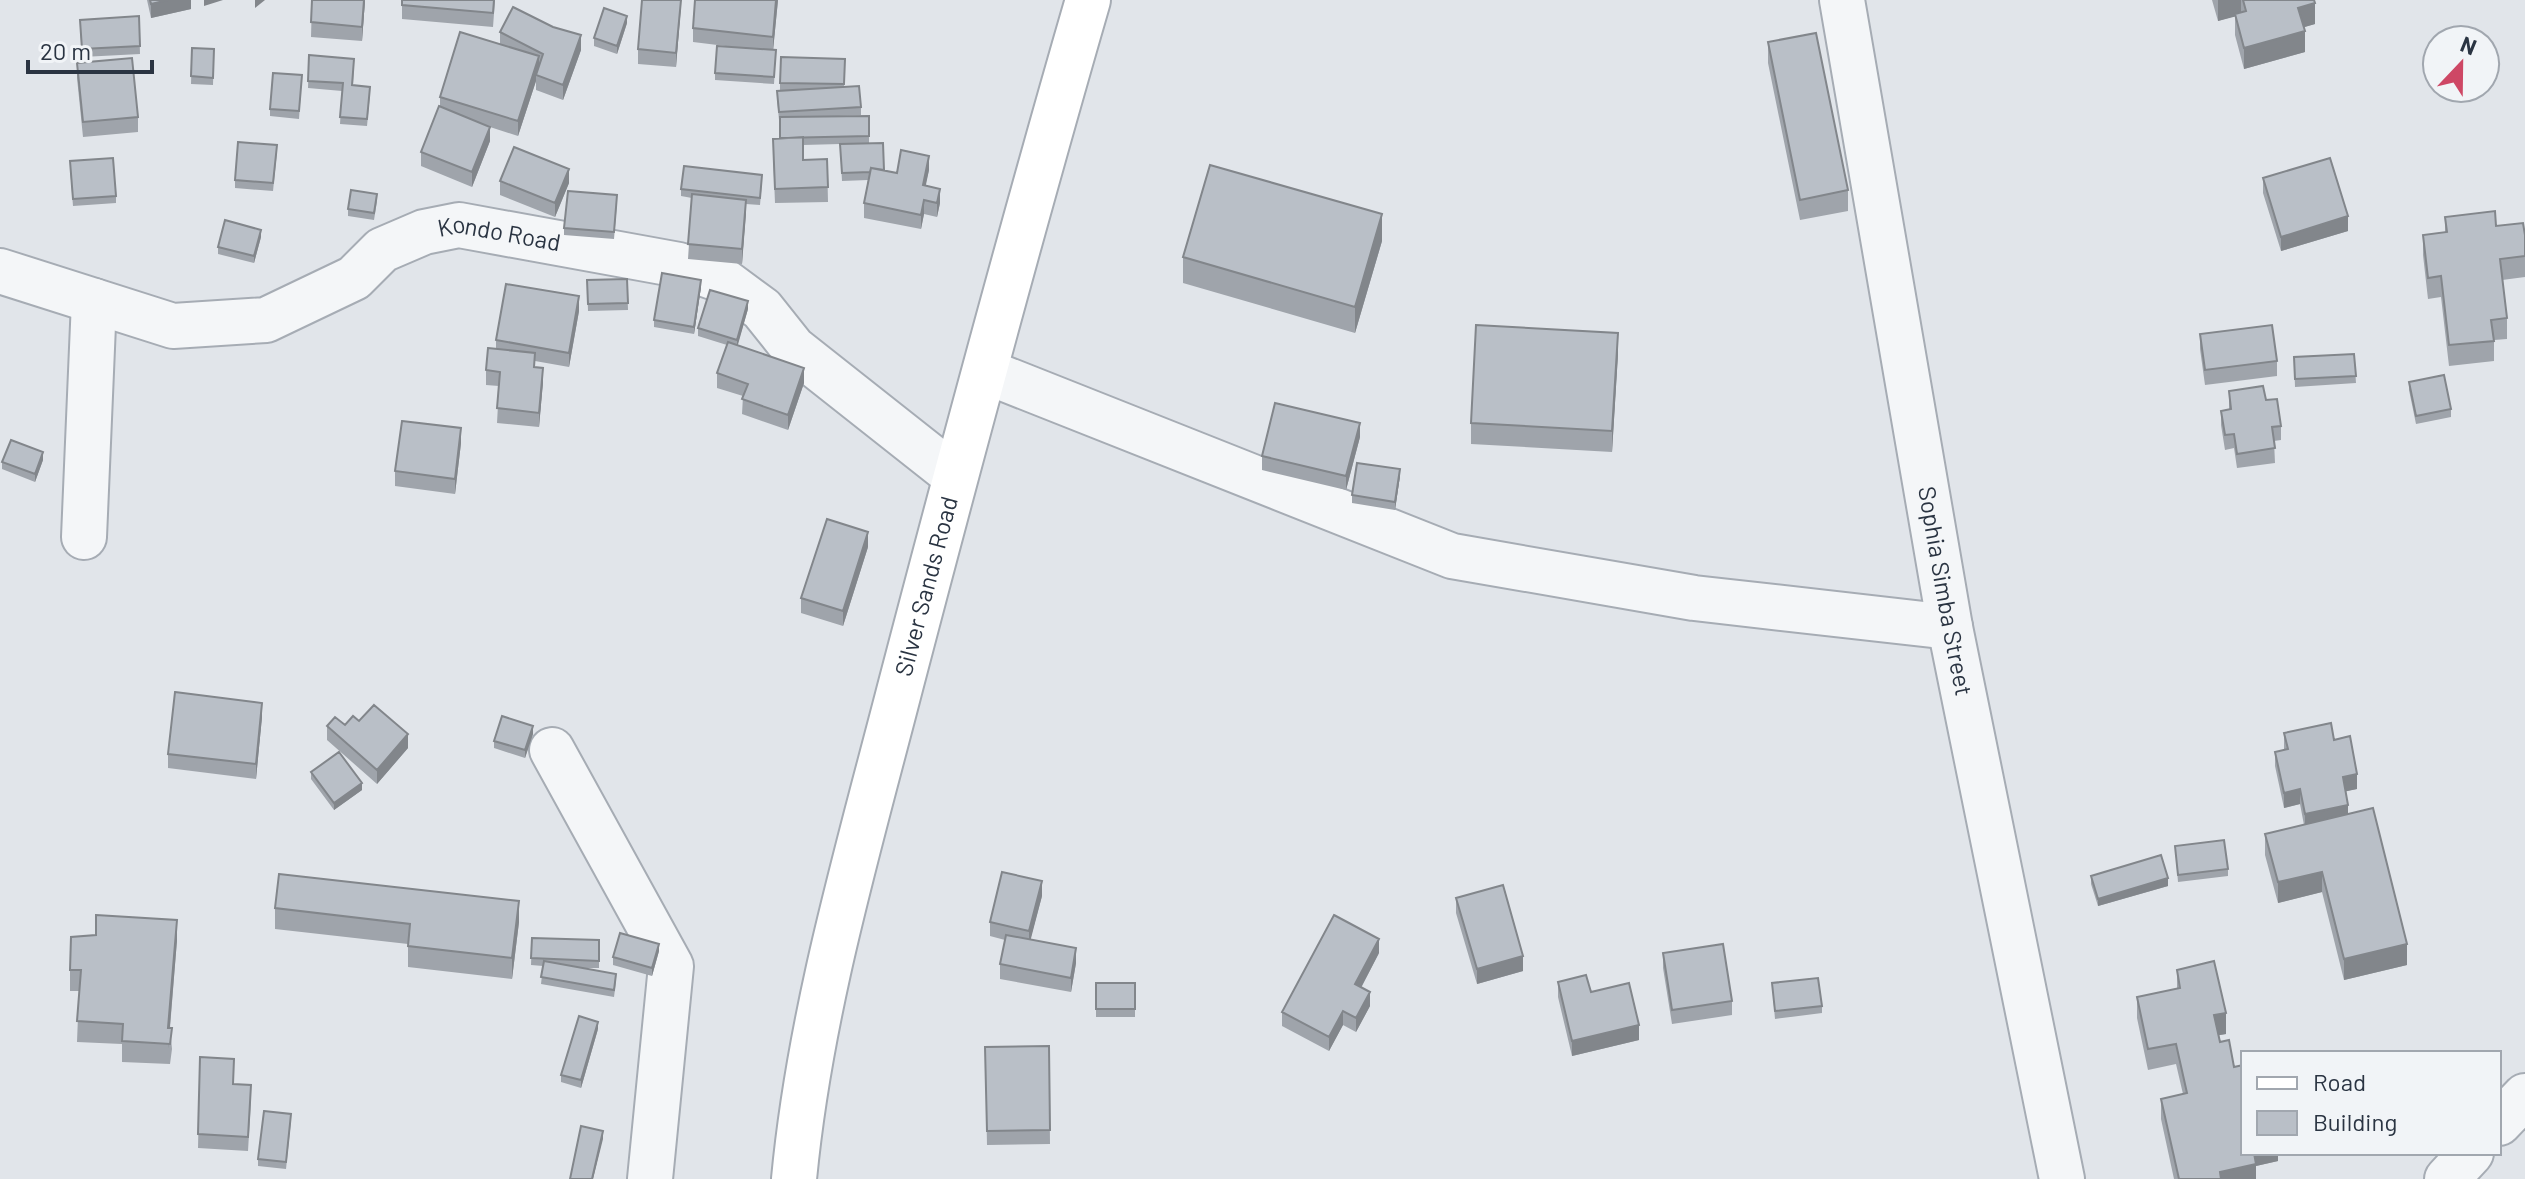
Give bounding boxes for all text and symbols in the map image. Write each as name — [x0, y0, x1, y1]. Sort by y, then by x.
scale bar — [28, 24, 152, 74]
north arrow — [2421, 24, 2501, 104]
text: N — [2457, 30, 2481, 59]
text: 20 m — [40, 36, 91, 65]
street label: Kondo Road — [435, 208, 563, 256]
street label: Sophia Simba Street — [1913, 484, 1980, 698]
street label: Silver Sands Road — [888, 493, 963, 679]
legend — [2241, 1051, 2501, 1155]
text: Road — [2313, 1067, 2366, 1096]
text: Building — [2313, 1107, 2397, 1136]

